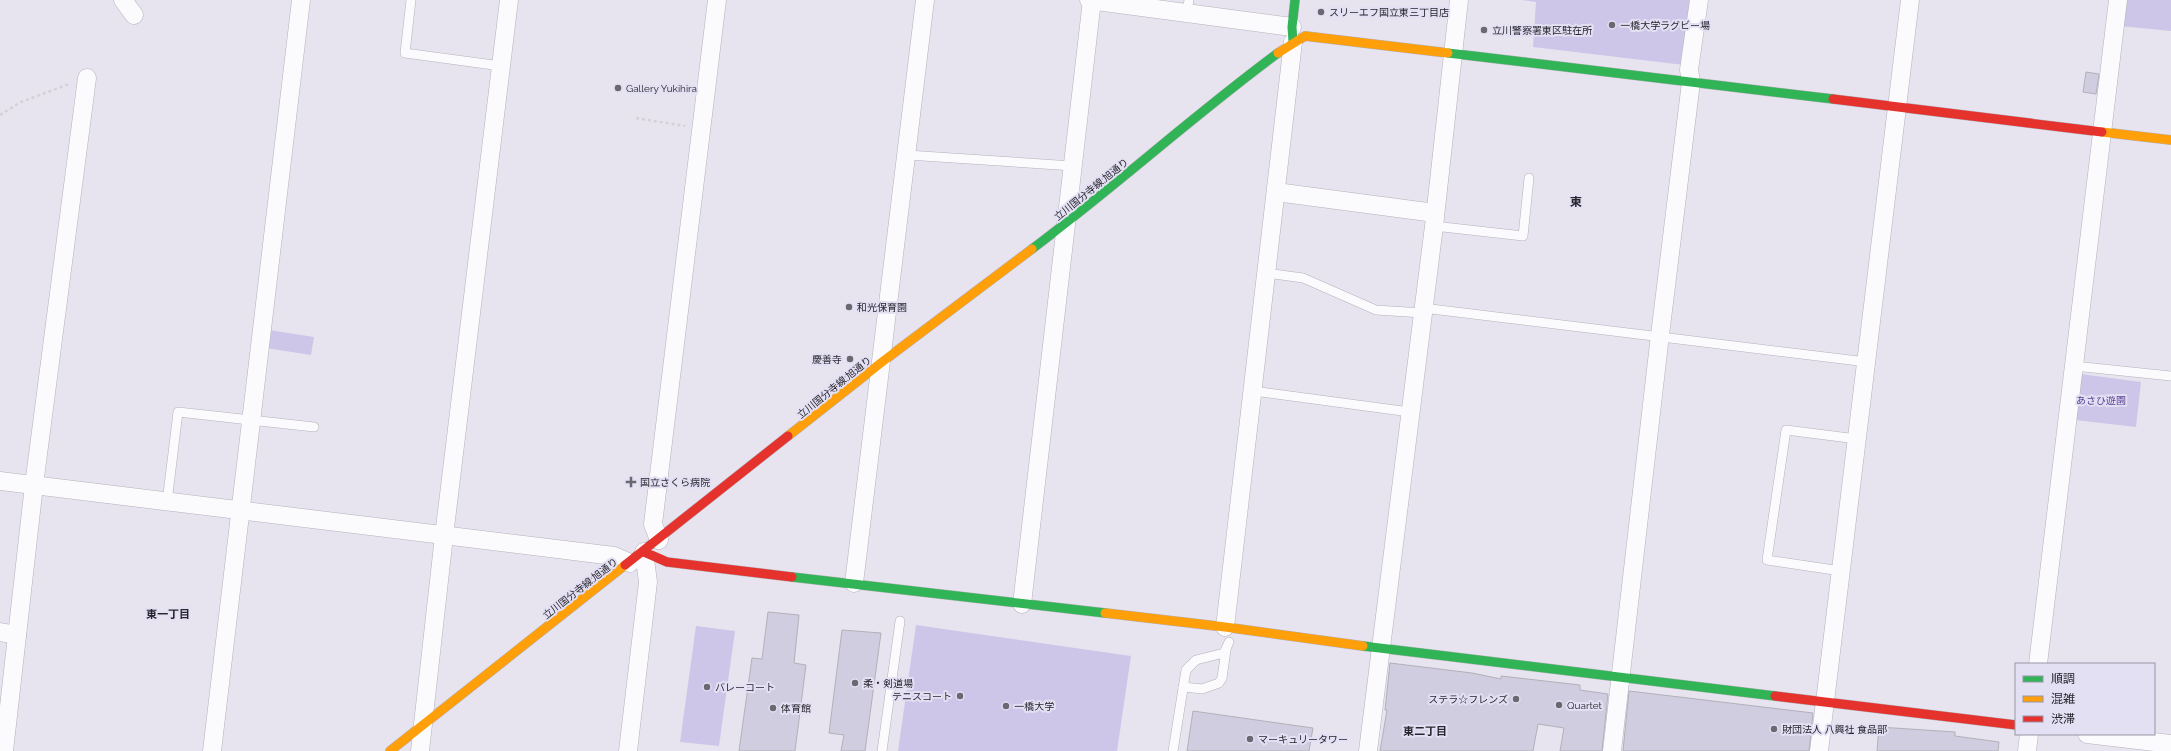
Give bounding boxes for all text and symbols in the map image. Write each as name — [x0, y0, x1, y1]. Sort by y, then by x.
marker: スリーエフ国立東三丁目店 — [1316, 7, 1326, 17]
place label: スリーエフ国立東三丁目店 — [1329, 7, 1449, 18]
marker: 一橋大学ラグビー場 — [1607, 20, 1617, 30]
place label: 一橋大学ラグビー場 — [1620, 20, 1710, 31]
marker: 立川警察署東区駐在所 — [1479, 25, 1489, 35]
place label: 立川警察署東区駐在所 — [1492, 25, 1592, 36]
marker: Gallery Yukihira — [613, 83, 623, 93]
place label: Gallery Yukihira — [626, 83, 697, 94]
street label: 立川国分寺線;旭通り — [1052, 156, 1131, 223]
district label: 東 — [1570, 195, 1582, 209]
marker: 和光保育園 — [844, 302, 854, 312]
place label: 和光保育園 — [857, 302, 907, 313]
street label: 立川国分寺線;旭通り — [795, 354, 874, 421]
place label: 慶善寺 — [812, 354, 842, 365]
marker: 慶善寺 — [845, 354, 855, 364]
park label: あさひ遊園 — [2076, 395, 2126, 406]
marker: 国立さくら病院 — [625, 476, 637, 488]
place label: 国立さくら病院 — [640, 477, 710, 488]
street label: 立川国分寺線;旭通り — [541, 556, 620, 621]
district label: 東一丁目 — [146, 608, 190, 621]
legend — [2015, 663, 2155, 735]
text: 順調 — [2051, 672, 2075, 686]
marker: 柔・剣道場 — [850, 678, 860, 688]
place label: 柔・剣道場 — [863, 678, 913, 689]
marker: バレーコート — [702, 682, 712, 692]
place label: バレーコート — [715, 682, 775, 693]
place label: テニスコート — [892, 691, 952, 702]
marker: テニスコート — [955, 691, 965, 701]
text: 混雑 — [2051, 692, 2075, 706]
place label: ステラ☆フレンズ — [1428, 694, 1508, 705]
marker: ステラ☆フレンズ — [1511, 694, 1521, 704]
marker: Quartet — [1554, 700, 1564, 710]
place label: Quartet — [1567, 700, 1602, 711]
marker: 一橋大学 — [1001, 701, 1011, 711]
place label: 一橋大学 — [1014, 701, 1054, 712]
marker: 体育館 — [768, 703, 778, 713]
place label: 体育館 — [781, 703, 811, 714]
text: 渋滞 — [2051, 712, 2075, 726]
marker: 財団法人 八興社 食品部 — [1769, 724, 1779, 734]
place label: 財団法人 八興社 食品部 — [1782, 724, 1887, 735]
district label: 東二丁目 — [1403, 725, 1447, 738]
marker: マーキュリータワー — [1245, 734, 1255, 744]
place label: マーキュリータワー — [1258, 734, 1348, 745]

